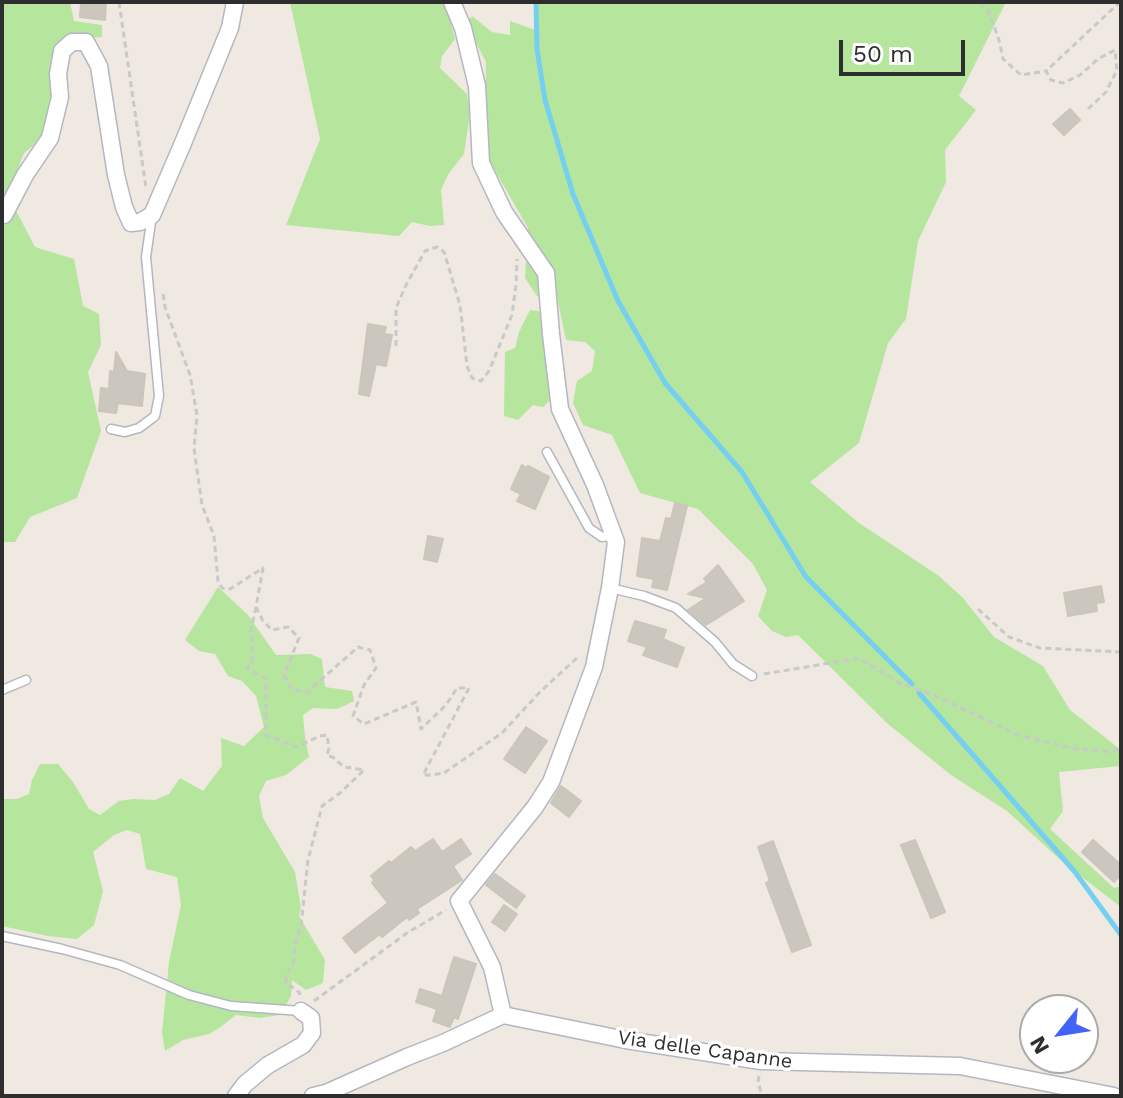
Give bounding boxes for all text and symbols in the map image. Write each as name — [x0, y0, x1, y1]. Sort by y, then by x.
scale bar — [843, 24, 969, 74]
text: 50 m — [853, 40, 913, 68]
north arrow — [1019, 994, 1099, 1074]
street label: Via delle Capanne — [616, 1026, 794, 1074]
text: N — [1025, 1032, 1054, 1059]

